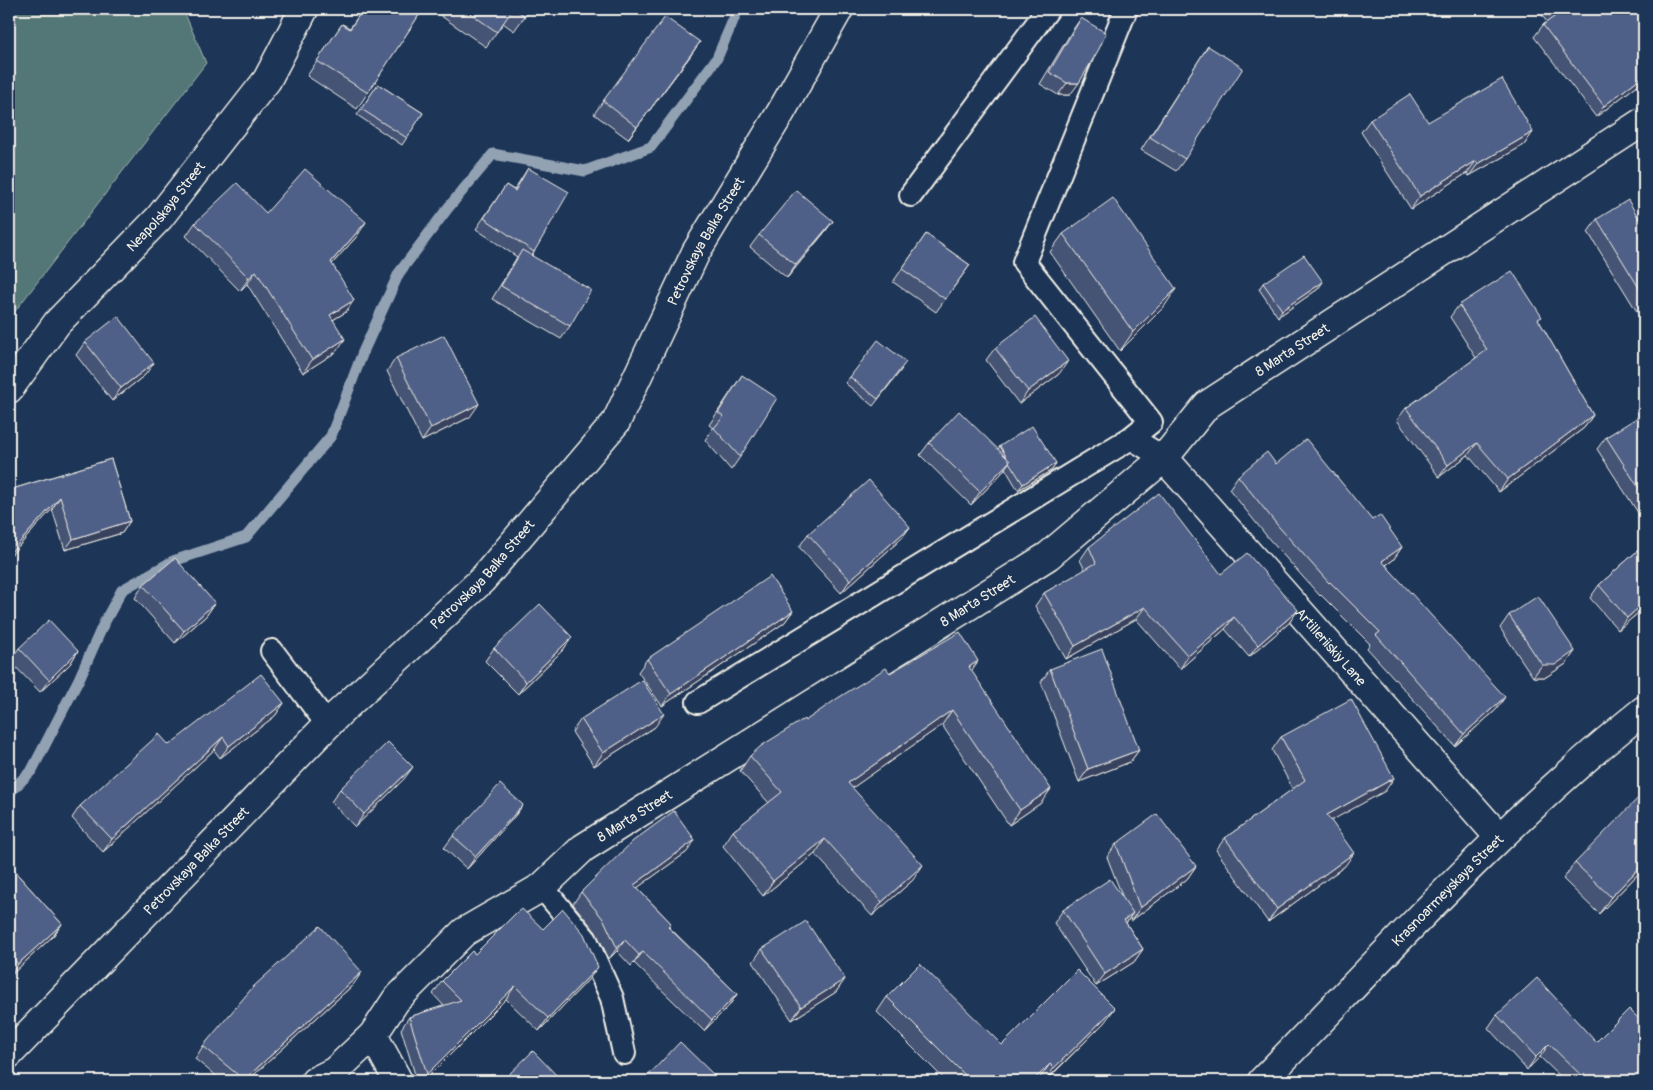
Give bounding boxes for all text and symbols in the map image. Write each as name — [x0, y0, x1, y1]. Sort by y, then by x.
street label: Neapolskaya Street — [123, 158, 209, 255]
street label: Petrovskaya Balka Street — [664, 174, 749, 308]
street label: 8 Marta Street — [1252, 320, 1333, 380]
street label: Petrovskaya Balka Street — [427, 516, 538, 633]
street label: 8 Marta Street — [937, 571, 1018, 631]
street label: Artilleriiskiy Lane — [1292, 605, 1370, 690]
street label: 8 Marta Street — [594, 786, 675, 846]
street label: Petrovskaya Balka Street — [140, 803, 253, 919]
street label: Krasnoarmeyskaya Street — [1388, 831, 1507, 950]

